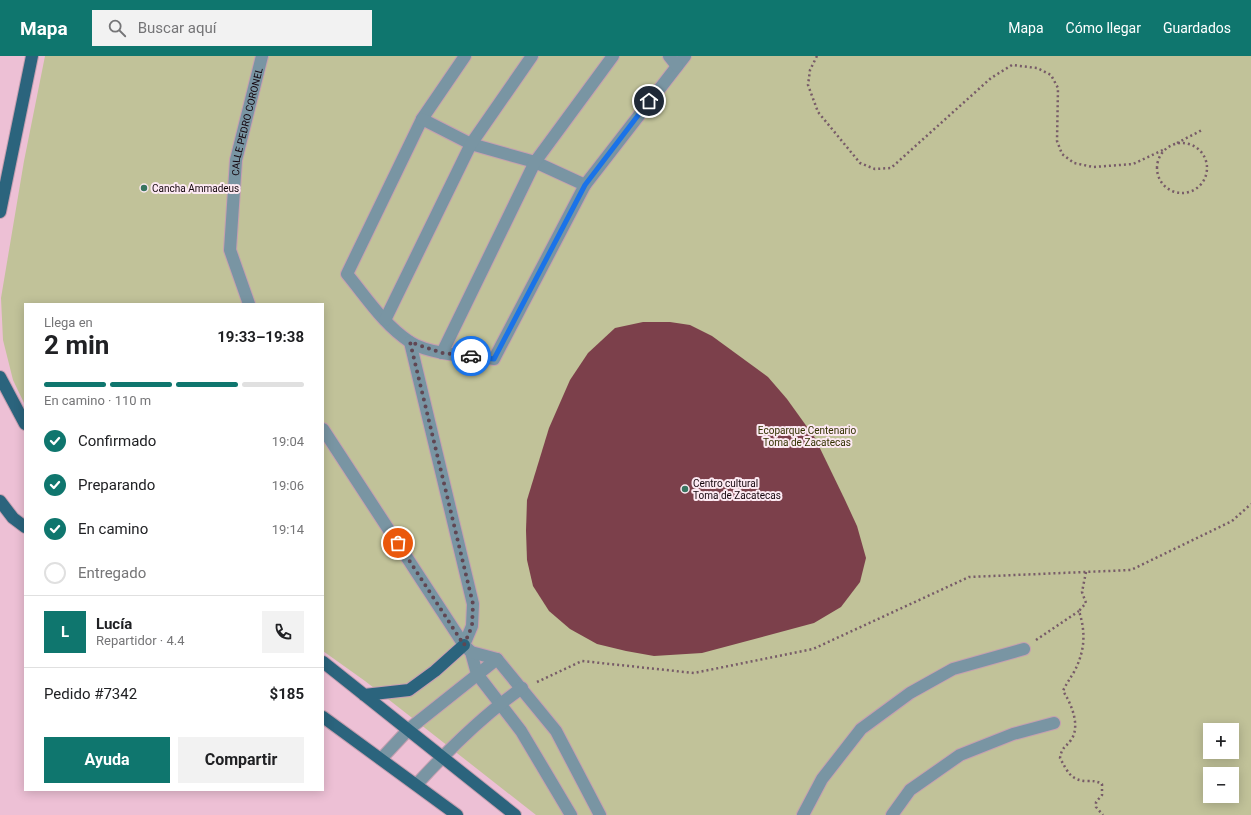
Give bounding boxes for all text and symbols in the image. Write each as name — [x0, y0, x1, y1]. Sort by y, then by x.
search box — [92, 10, 372, 46]
text: Mapa — [20, 17, 68, 40]
icon: search — [106, 17, 128, 39]
text: Buscar aquí — [138, 19, 217, 37]
text: Mapa — [1008, 20, 1044, 36]
text: Cómo llegar — [1066, 20, 1141, 36]
text: Guardados — [1163, 20, 1231, 36]
street label: CALLE PEDRO CORONEL — [230, 66, 265, 176]
pin — [632, 84, 666, 118]
icon: home — [638, 90, 660, 112]
marker: Cancha Ammadeus — [139, 183, 149, 193]
place label: Cancha Ammadeus — [152, 183, 239, 194]
text: Llega en — [44, 315, 93, 330]
text: 19:33–19:38 — [217, 328, 304, 346]
text: 2 min — [44, 330, 109, 360]
courier — [451, 336, 491, 376]
icon: car — [460, 345, 482, 367]
text: En camino · 110 m — [44, 393, 151, 408]
park label: Ecoparque Centenario Toma de Zacatecas — [758, 425, 856, 448]
icon: check — [44, 430, 66, 452]
text: Confirmado — [78, 432, 156, 450]
text: 19:04 — [272, 434, 304, 449]
icon: check — [44, 474, 66, 496]
text: Preparando — [78, 476, 155, 494]
text: 19:06 — [272, 478, 304, 493]
place label: Centro cultural Toma de Zacatecas — [693, 478, 781, 501]
marker: Centro cultural Toma de Zacatecas — [680, 484, 690, 494]
icon: check — [44, 518, 66, 540]
text: En camino — [78, 520, 148, 538]
text: 19:14 — [272, 522, 304, 537]
pin — [381, 526, 415, 560]
icon: bag — [387, 532, 409, 554]
text: Entregado — [78, 564, 146, 582]
button: phone — [262, 611, 304, 653]
text: Lucía — [96, 615, 132, 633]
text: L — [61, 623, 69, 641]
text: Repartidor · 4.4 — [96, 633, 184, 648]
text: Pedido #7342 — [44, 685, 137, 703]
text: $185 — [270, 685, 304, 703]
map controls — [1203, 723, 1239, 803]
button: + — [1203, 723, 1239, 759]
button: Ayuda — [44, 737, 170, 783]
button: Compartir — [178, 737, 304, 783]
button: − — [1203, 767, 1239, 803]

